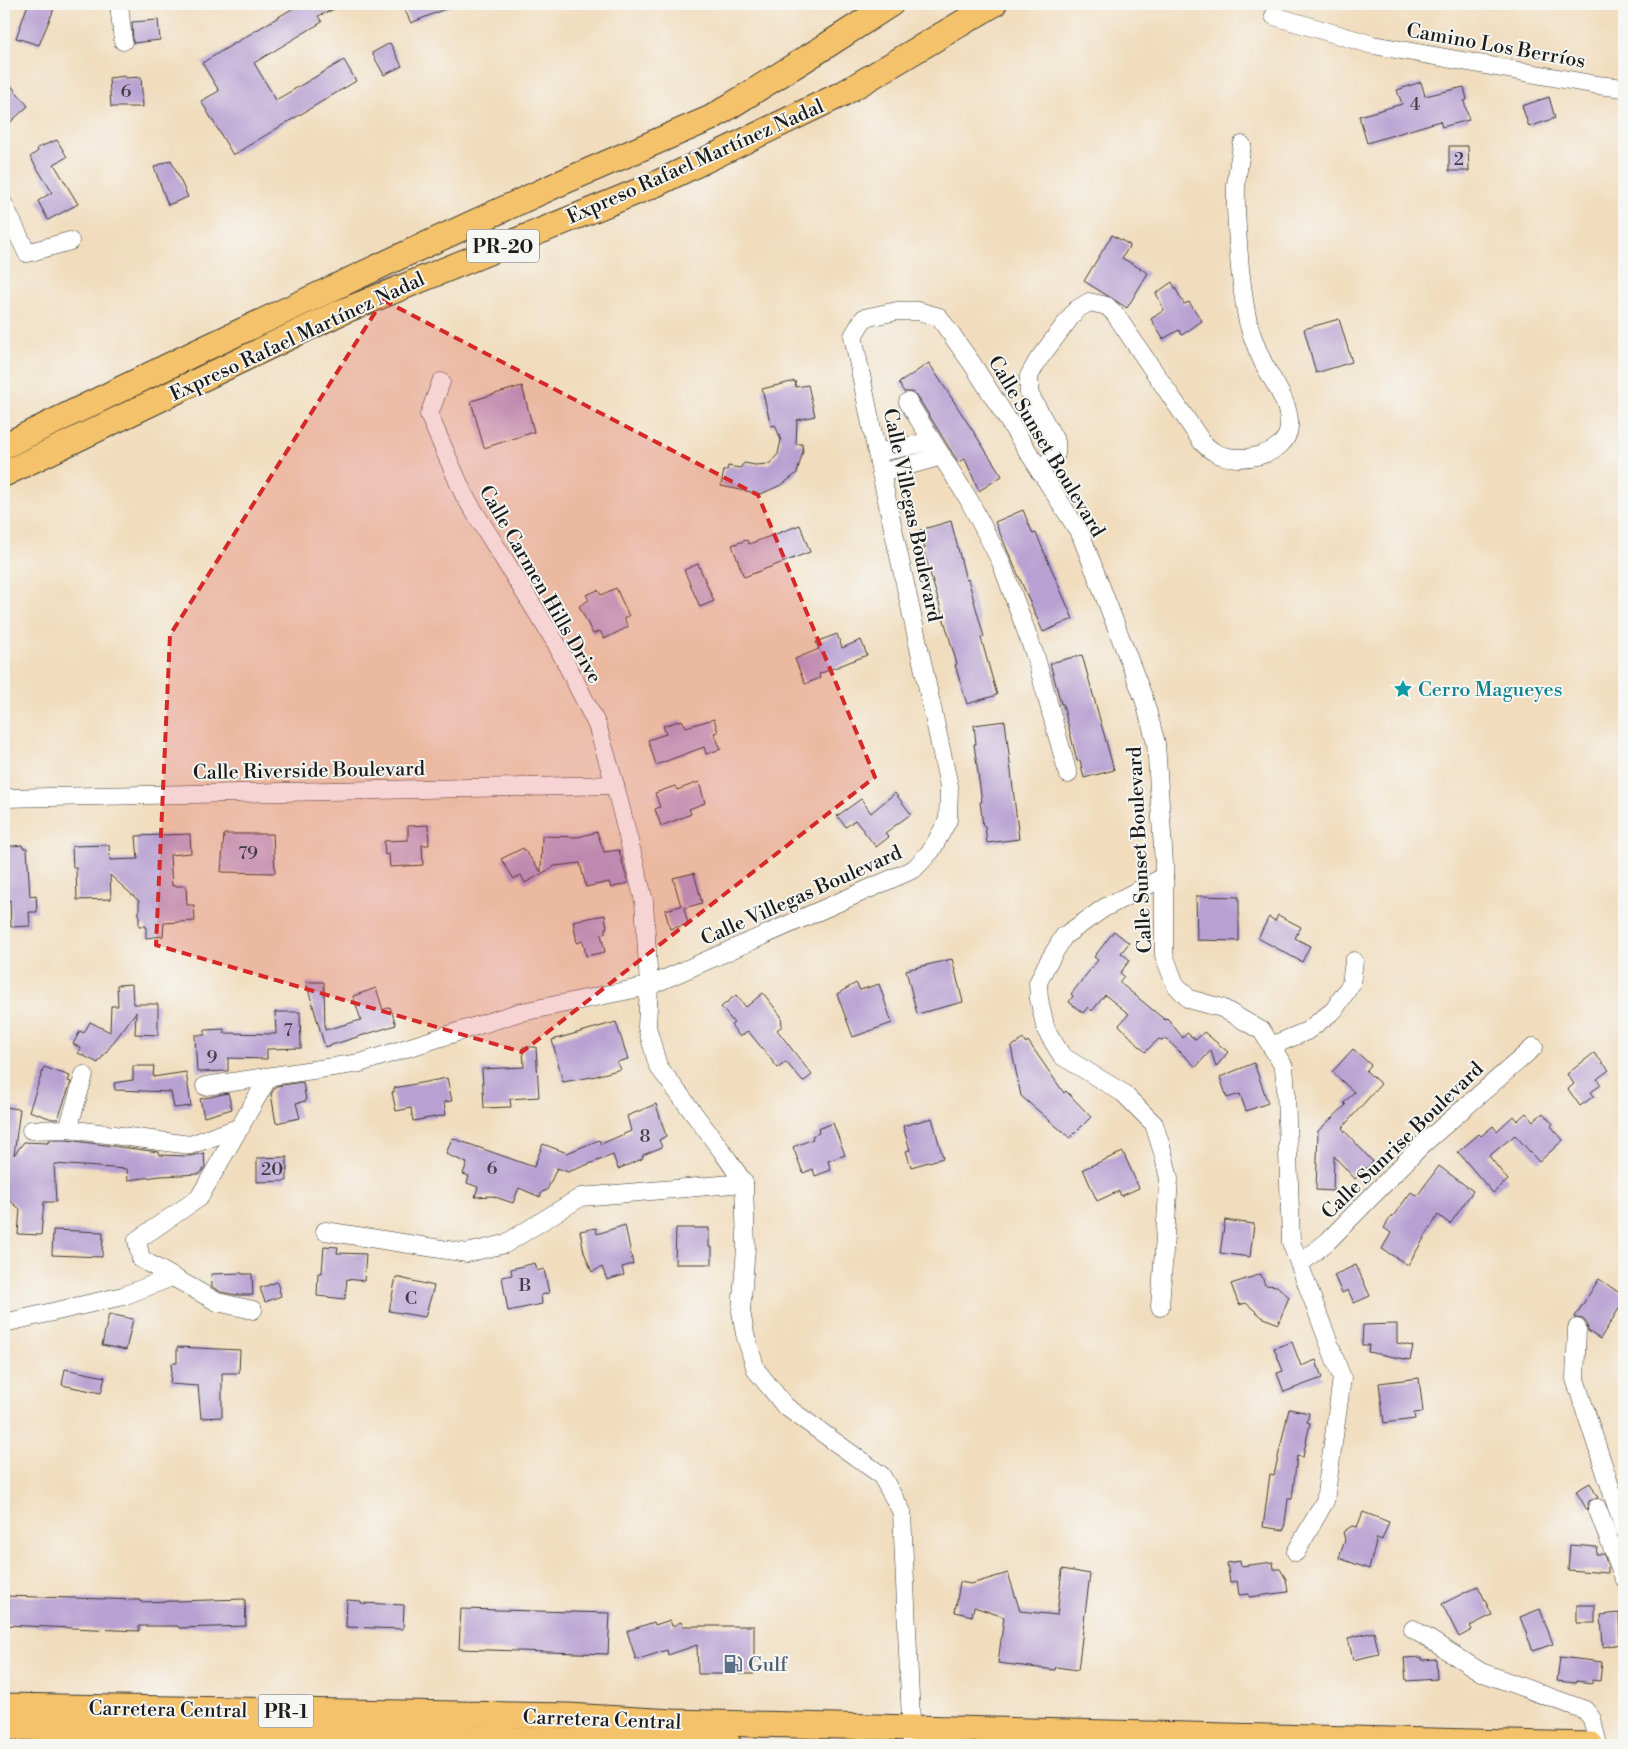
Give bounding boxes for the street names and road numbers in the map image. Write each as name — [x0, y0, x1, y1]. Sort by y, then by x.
street label: Camino Los Berríos — [1404, 18, 1587, 75]
street label: Expreso Rafael Martínez Nadal — [563, 94, 828, 230]
road number: PR-20 — [467, 230, 539, 262]
street label: Expreso Rafael Martínez Nadal — [166, 267, 429, 408]
street label: Calle Sunset Boulevard — [982, 352, 1110, 543]
street label: Calle Villegas Boulevard — [877, 406, 946, 625]
street label: Calle Carmen Hills Drive — [473, 481, 607, 688]
street label: Calle Sunset Boulevard — [1123, 745, 1158, 954]
street label: Calle Riverside Boulevard — [193, 757, 426, 786]
street label: Calle Villegas Boulevard — [697, 840, 907, 952]
street label: Calle Sunrise Boulevard — [1317, 1057, 1490, 1225]
road number: PR-1 — [258, 1694, 314, 1728]
street label: Carretera Central — [88, 1697, 248, 1724]
street label: Carretera Central — [522, 1705, 682, 1736]

